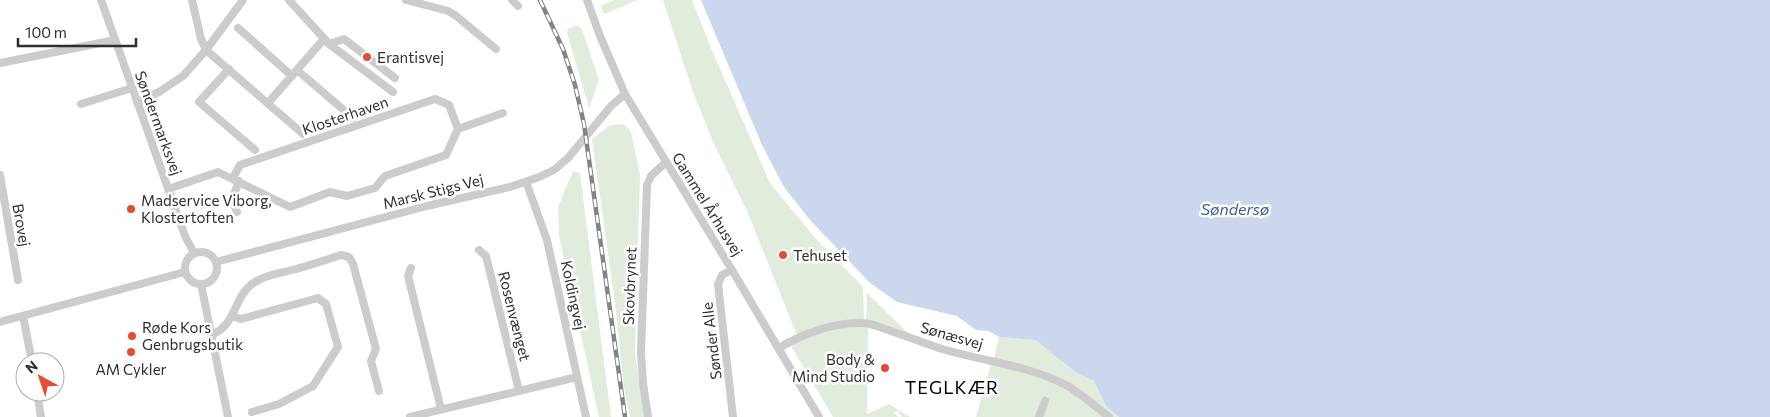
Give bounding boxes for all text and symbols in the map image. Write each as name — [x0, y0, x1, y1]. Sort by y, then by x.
scale bar — [18, 15, 135, 47]
text: 100 m — [25, 23, 67, 41]
place label: Erantisvej — [377, 48, 444, 66]
marker: Erantisvej — [361, 51, 373, 63]
street label: Søndermarksvej — [132, 68, 186, 178]
street label: Klosterhaven — [300, 92, 390, 138]
street label: Gammel Århusvej — [669, 148, 748, 259]
street label: Marsk Stigs Vej — [381, 170, 485, 212]
place label: Madservice Viborg, Klostertoften — [141, 191, 272, 226]
water label: Søndersø — [1201, 199, 1270, 218]
street label: Brovej — [9, 202, 35, 248]
marker: Madservice Viborg, Klostertoften — [125, 203, 137, 215]
place label: Tehuset — [793, 246, 847, 264]
street label: Skovbrynet — [619, 247, 639, 325]
marker: Tehuset — [777, 249, 789, 261]
street label: Koldingvej — [558, 259, 590, 331]
street label: Rosenvænget — [495, 269, 535, 363]
street label: Sønder Alle — [697, 301, 725, 381]
street label: Sønæsvej — [919, 317, 985, 353]
place label: Røde Kors Genbrugsbutik — [142, 318, 243, 353]
marker: Røde Kors Genbrugsbutik — [126, 330, 138, 342]
marker: AM Cykler — [125, 346, 137, 358]
place label: Body & Mind Studio — [792, 350, 875, 385]
north arrow — [15, 352, 65, 402]
text: N — [22, 357, 41, 377]
place label: AM Cykler — [95, 360, 167, 378]
marker: Body & Mind Studio — [879, 362, 891, 374]
district label: TEGLKÆR — [905, 376, 999, 398]

